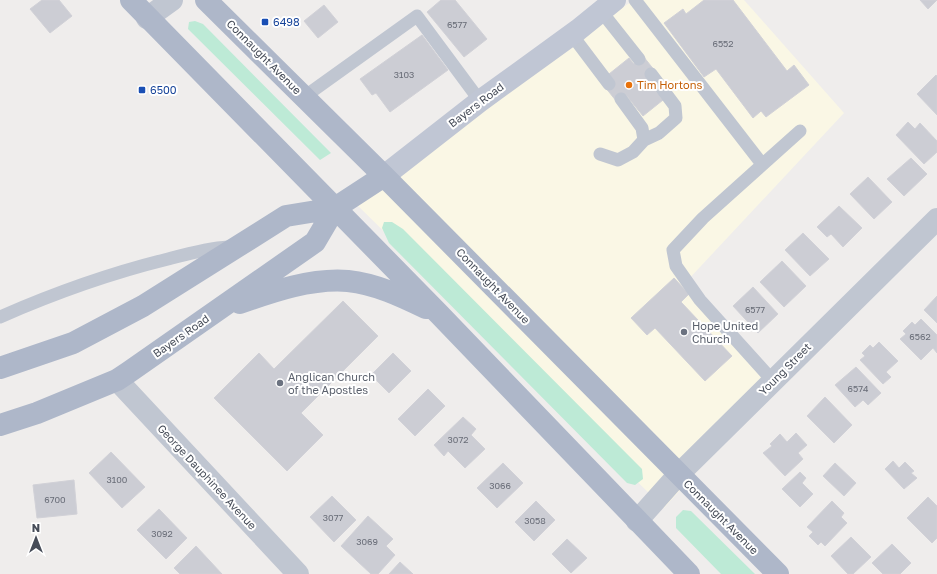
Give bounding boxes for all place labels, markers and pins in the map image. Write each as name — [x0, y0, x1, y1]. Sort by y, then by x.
place label: 6498 — [273, 15, 300, 28]
marker: 6498 — [260, 17, 270, 27]
place label: Tim Hortons — [637, 78, 702, 91]
marker: Tim Hortons — [624, 80, 634, 90]
place label: 6500 — [150, 83, 177, 96]
marker: 6500 — [137, 85, 147, 95]
place label: Hope United Church — [692, 319, 758, 345]
marker: Hope United Church — [679, 327, 689, 337]
place label: Anglican Church of the Apostles — [288, 370, 375, 396]
marker: Anglican Church of the Apostles — [275, 378, 285, 388]

